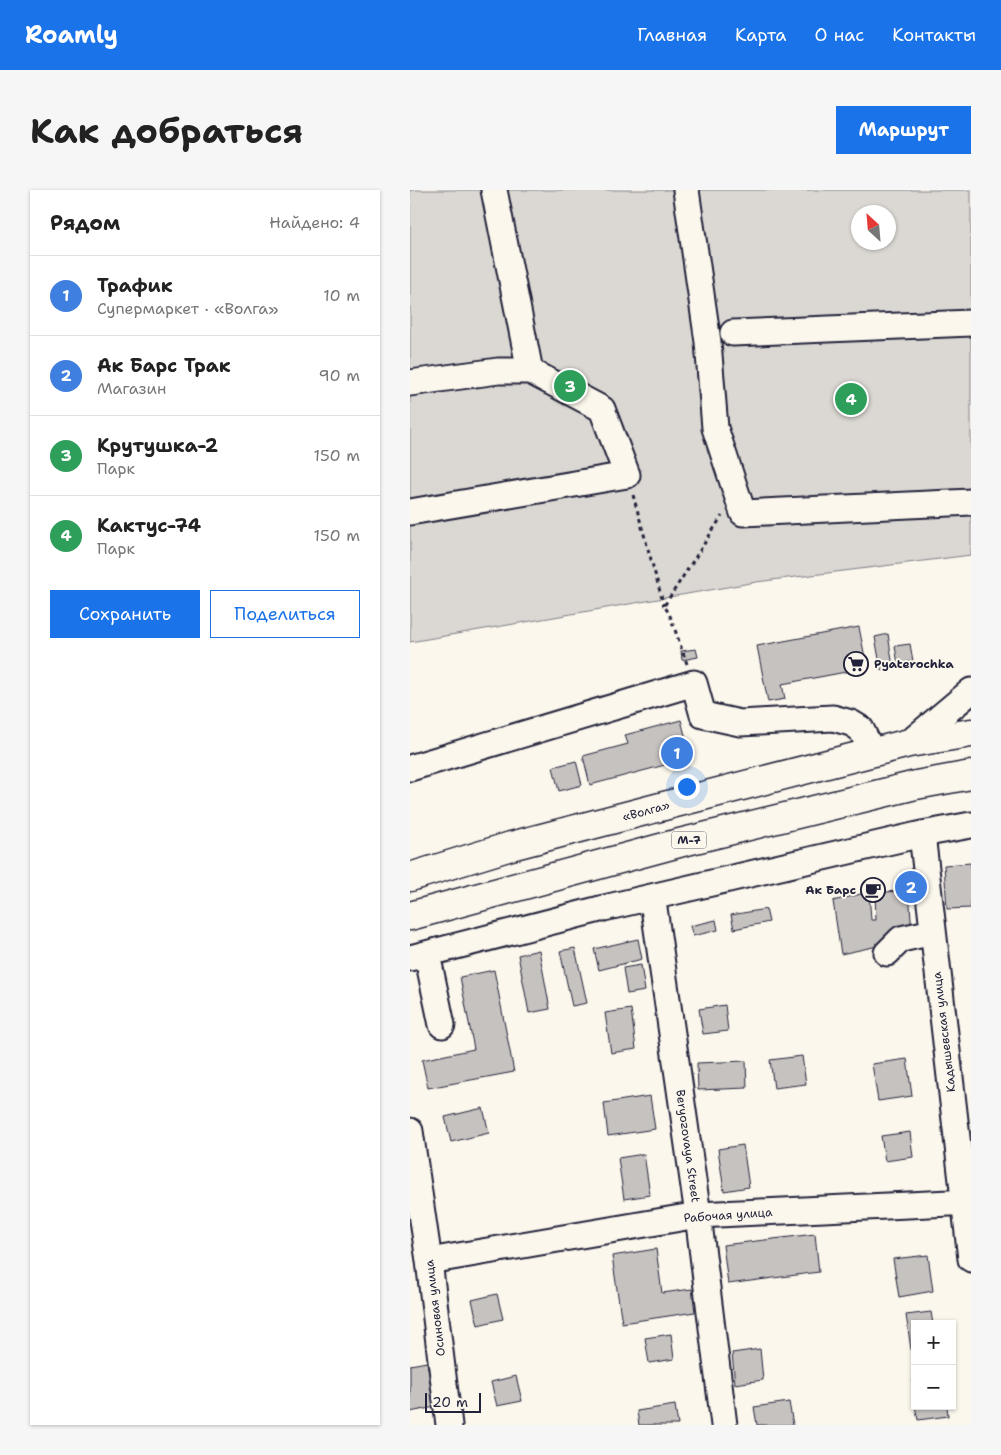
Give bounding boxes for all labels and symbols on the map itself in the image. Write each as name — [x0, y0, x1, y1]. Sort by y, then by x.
north arrow — [851, 205, 896, 250]
pin: 3 — [554, 367, 586, 405]
pin: 4 — [835, 380, 867, 418]
supermarket icon: Pyaterochka — [843, 651, 869, 677]
place label: Pyaterochka — [874, 656, 954, 672]
pin: 1 — [661, 734, 693, 772]
your location — [674, 774, 700, 800]
street label: «Волга» — [621, 797, 672, 825]
road number: М-7 — [672, 832, 706, 848]
pin: 2 — [895, 868, 927, 906]
cafe icon: Ак Барс — [860, 877, 886, 903]
place label: Ак Барс — [805, 882, 856, 898]
street label: Кадышевская улица — [929, 970, 959, 1093]
street label: Beryozovaya Street — [672, 1089, 704, 1203]
street label: Рабочая улица — [683, 1204, 773, 1226]
street label: Осиновая улица — [421, 1258, 449, 1357]
scale bar — [425, 1390, 481, 1413]

